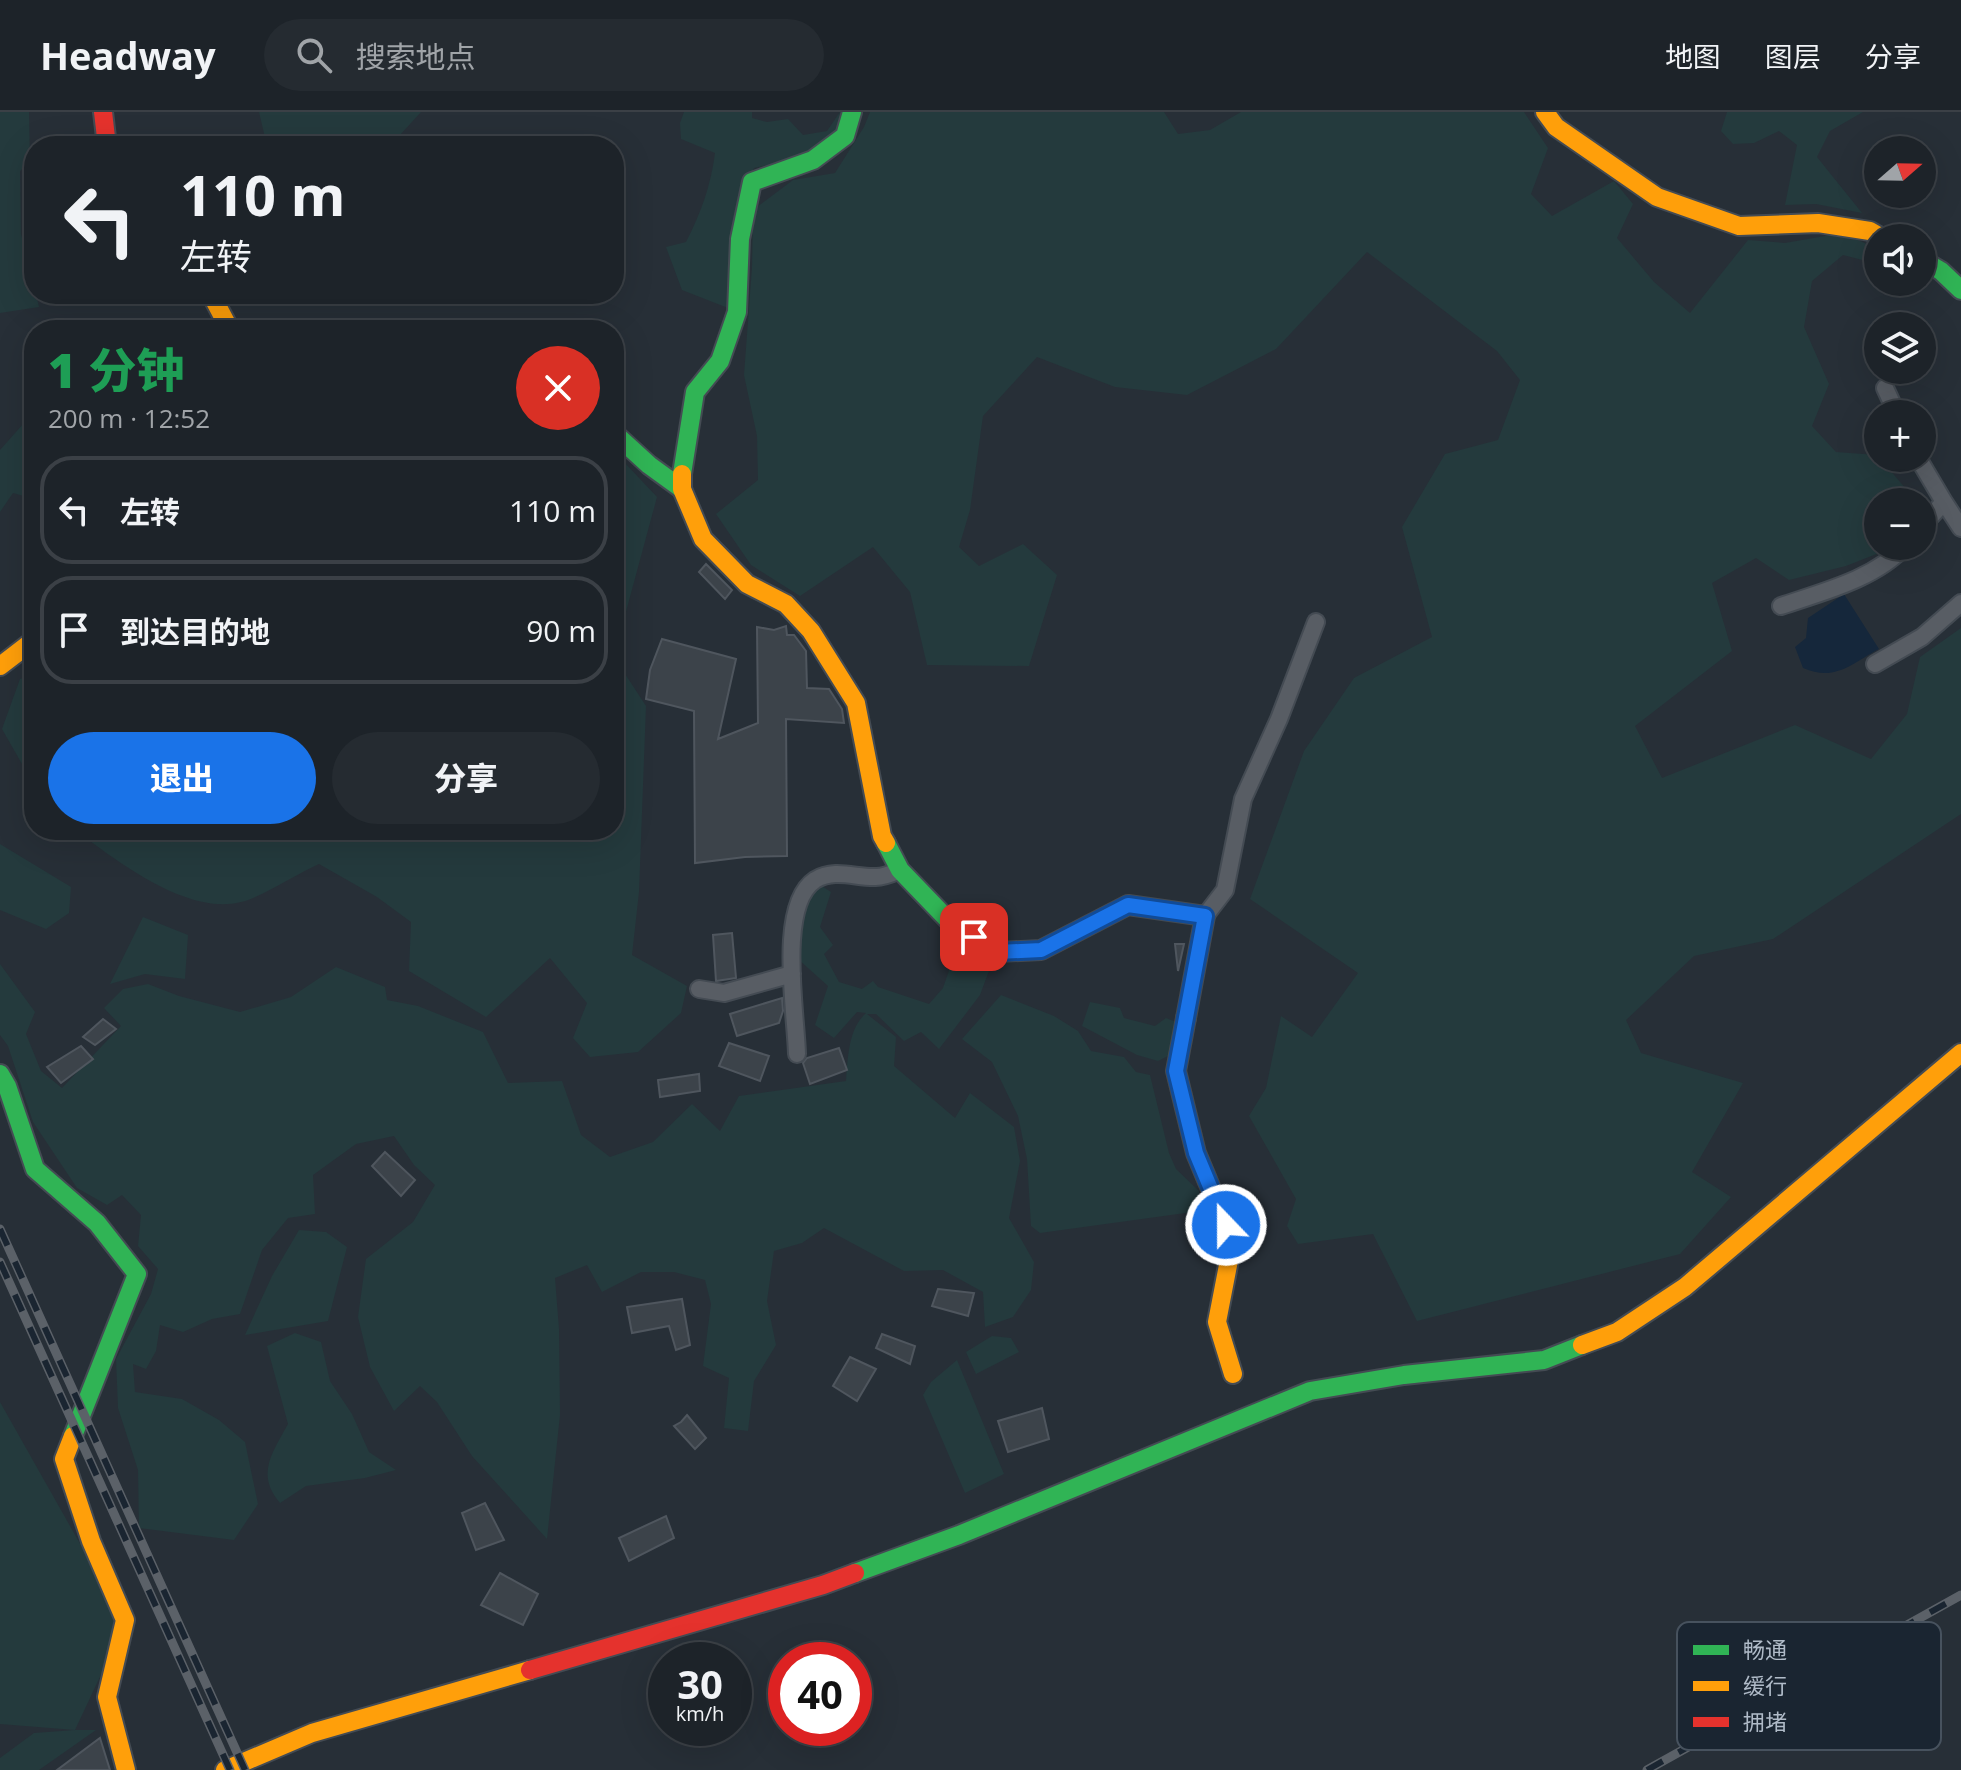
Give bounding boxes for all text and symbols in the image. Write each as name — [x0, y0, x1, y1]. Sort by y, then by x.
search box — [264, 19, 824, 91]
text: Headway — [40, 29, 216, 81]
icon: search — [292, 33, 336, 77]
text: 搜索地点 — [356, 36, 476, 77]
text: 地图 — [1665, 37, 1721, 75]
text: 图层 — [1765, 37, 1821, 75]
text: 分享 — [1865, 37, 1921, 75]
north arrow — [1864, 136, 1936, 208]
map controls — [1864, 136, 1936, 560]
text: 110 m — [180, 156, 346, 232]
icon: left — [48, 168, 152, 272]
button: sound — [1864, 224, 1936, 296]
text: 左转 — [180, 232, 252, 281]
button: layers — [1864, 312, 1936, 384]
text: 1 分钟 — [48, 337, 185, 402]
button: close — [516, 346, 600, 430]
text: 200 m · 12:52 — [48, 400, 210, 436]
button: + — [1864, 400, 1936, 472]
icon: left — [52, 488, 96, 532]
button: − — [1864, 488, 1936, 560]
text: 110 m — [509, 490, 596, 531]
text: 左转 — [120, 491, 180, 532]
icon: arrive — [52, 608, 96, 652]
text: 90 m — [526, 610, 596, 651]
text: 到达目的地 — [120, 611, 270, 652]
button: 退出 — [48, 732, 316, 824]
button: 分享 — [332, 732, 600, 824]
pin — [940, 903, 1008, 971]
icon: arrive — [952, 915, 996, 959]
position arrow — [1184, 1183, 1268, 1267]
legend — [1677, 1622, 1941, 1750]
text: 畅通 — [1743, 1634, 1787, 1664]
speed limit sign: 40 — [768, 1642, 872, 1746]
text: 30 — [677, 1656, 723, 1711]
text: 缓行 — [1743, 1670, 1787, 1700]
text: km/h — [676, 1700, 724, 1727]
text: 拥堵 — [1743, 1706, 1787, 1736]

